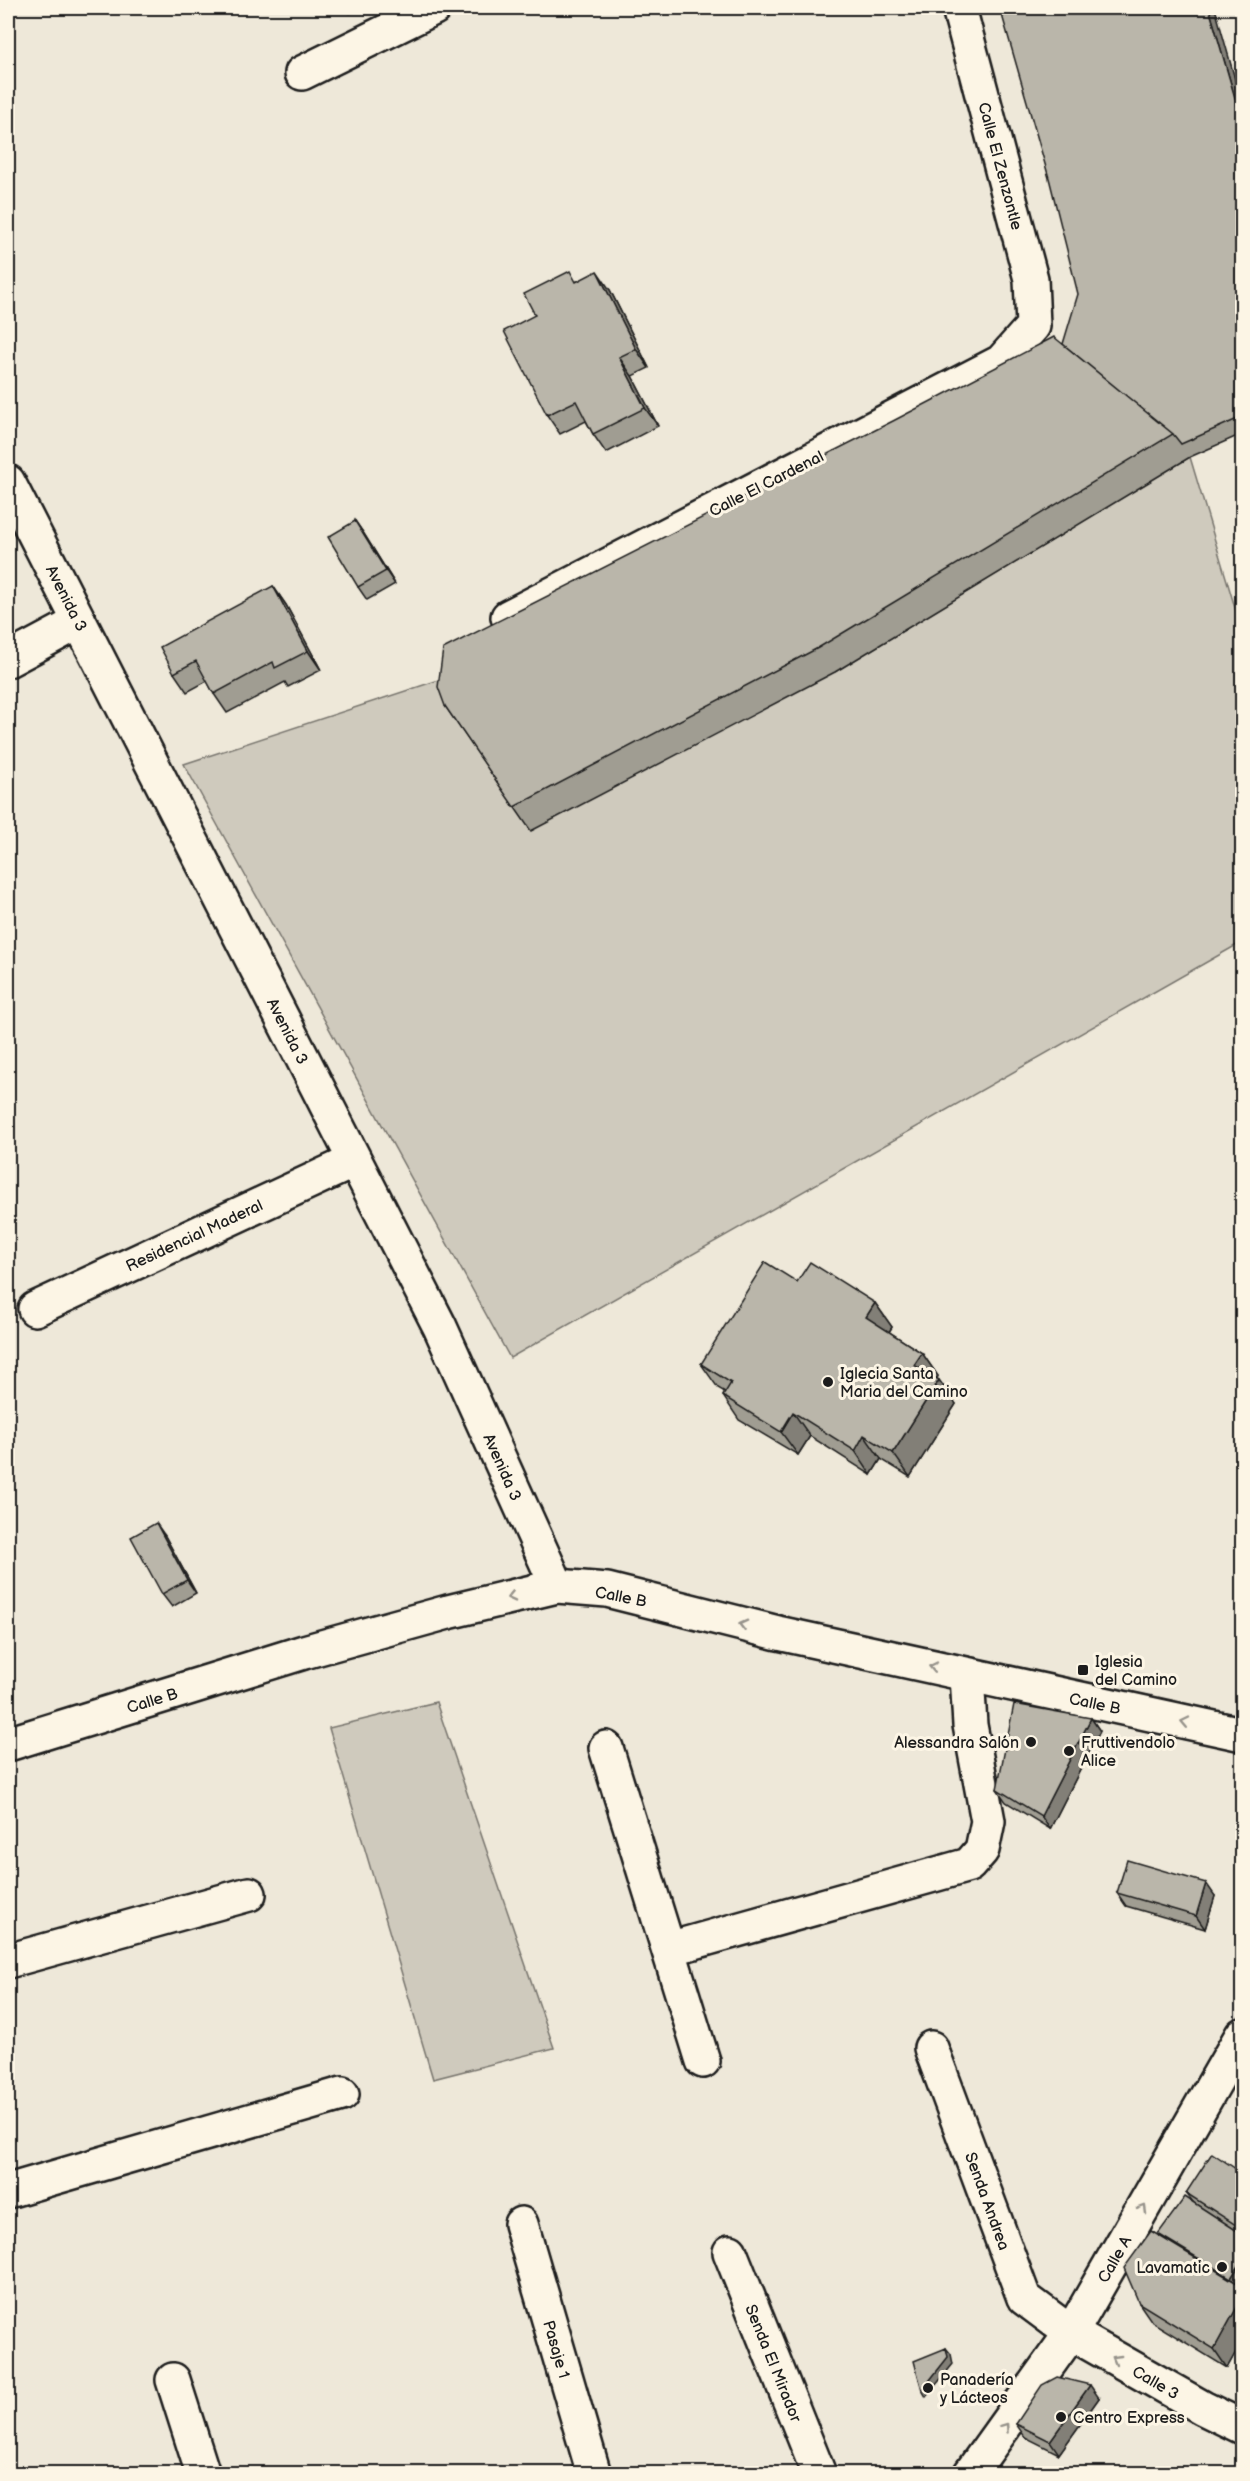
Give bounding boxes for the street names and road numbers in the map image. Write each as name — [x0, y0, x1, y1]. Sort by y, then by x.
street label: Calle El Zenzontle — [973, 100, 1026, 233]
street label: Calle El Cardenal — [706, 447, 827, 521]
street label: Avenida 3 — [41, 563, 90, 635]
street label: Avenida 3 — [262, 996, 311, 1068]
street label: Residencial Maderal — [123, 1196, 266, 1276]
street label: Avenida 3 — [478, 1431, 525, 1504]
street label: Calle B — [593, 1583, 648, 1612]
street label: Calle B — [125, 1685, 180, 1718]
street label: Calle B — [1067, 1690, 1122, 1719]
street label: Senda Andrea — [960, 2150, 1013, 2253]
street label: Calle A — [1094, 2233, 1136, 2287]
street label: Senda El Mirador — [740, 2302, 805, 2425]
street label: Pasaje 1 — [538, 2318, 573, 2381]
street label: Calle 3 — [1128, 2362, 1182, 2404]

